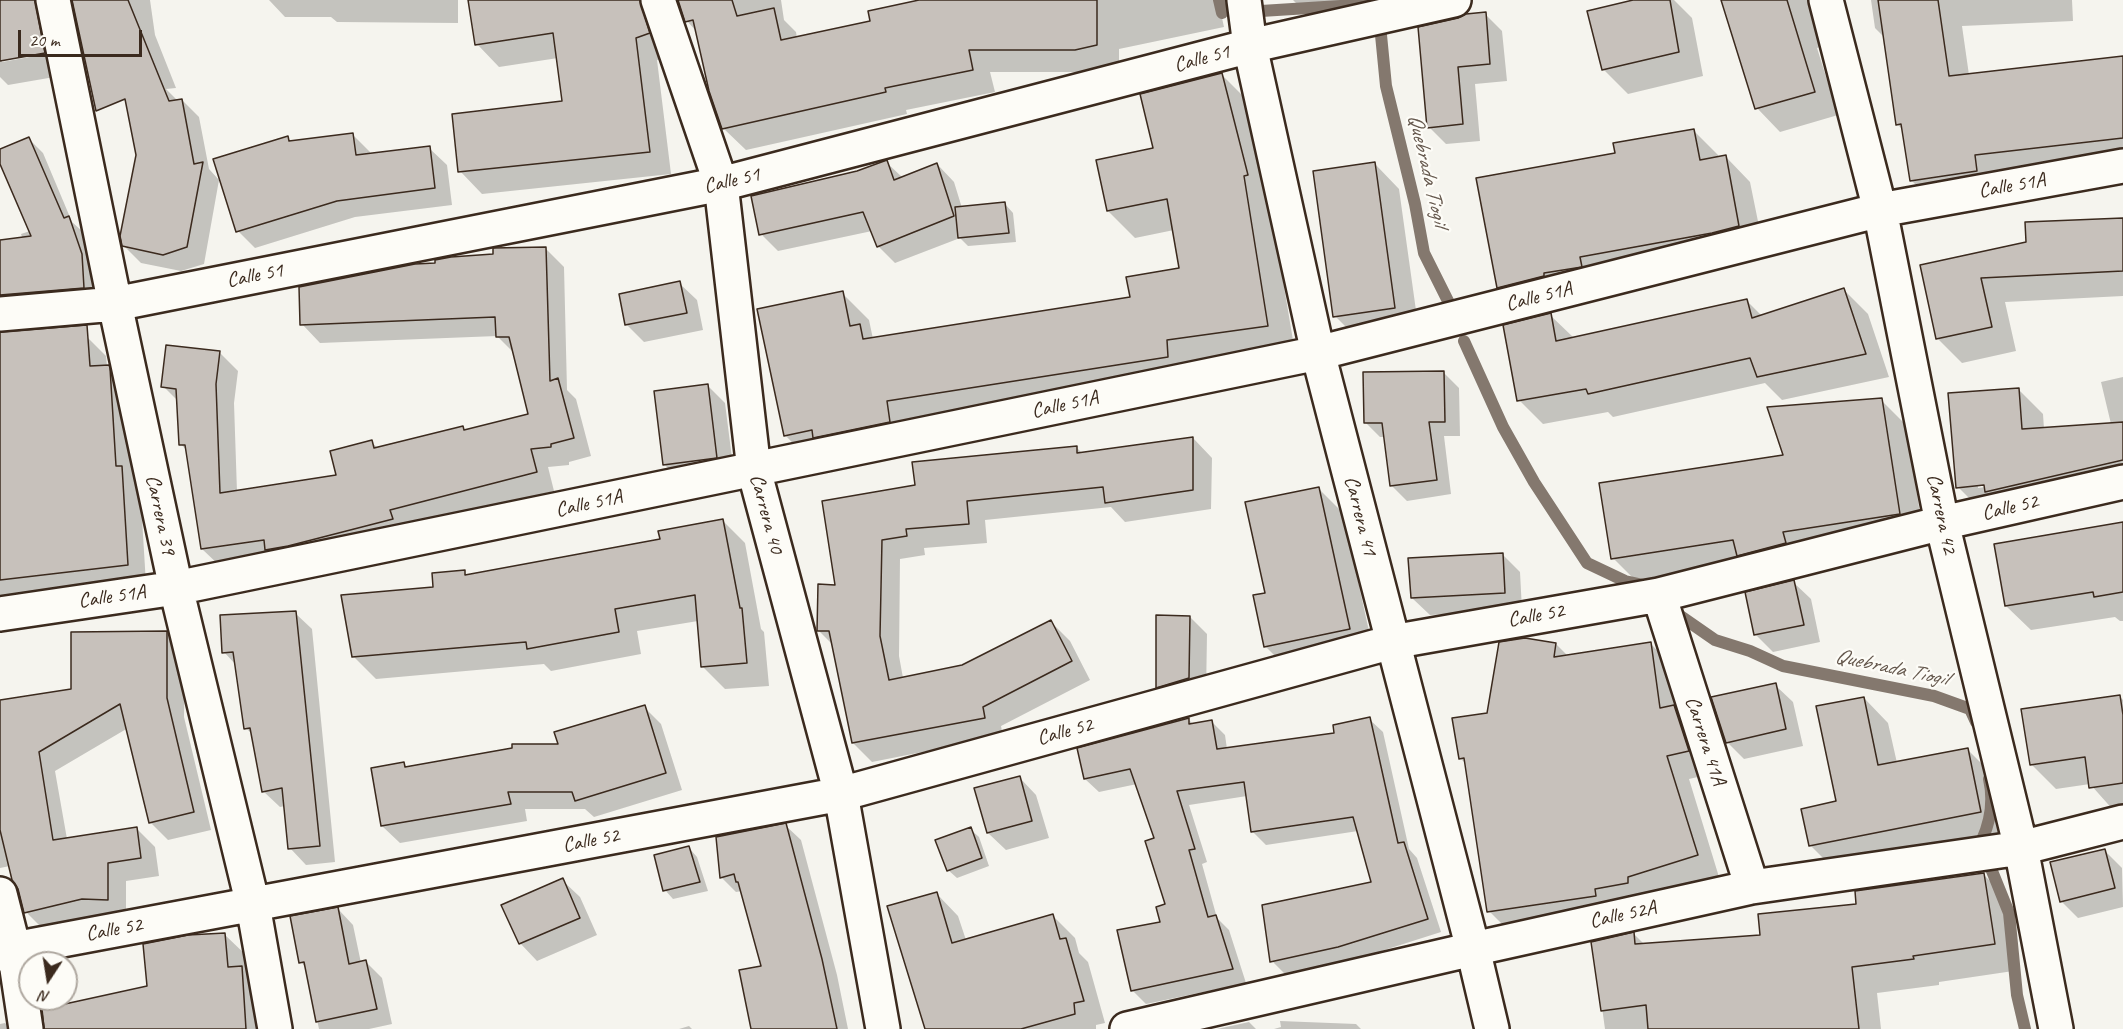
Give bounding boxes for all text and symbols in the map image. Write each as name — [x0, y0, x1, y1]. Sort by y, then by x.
scale bar — [21, 18, 146, 56]
text: 20 m — [29, 29, 60, 51]
street label: Calle 51 — [1171, 39, 1233, 79]
water label: Quebrada Tiogil — [1401, 111, 1453, 229]
street label: Calle 51 — [701, 162, 763, 200]
street label: Calle 51A — [1977, 168, 2047, 204]
street label: Calle 51 — [225, 258, 285, 294]
street label: Calle 51A — [1503, 277, 1575, 317]
street label: Calle 51A — [1029, 386, 1101, 424]
street label: Carrera 40 — [743, 472, 789, 556]
street label: Carrera 42 — [1920, 472, 1962, 556]
street label: Carrera 39 — [139, 473, 181, 557]
street label: Carrera 41 — [1338, 474, 1382, 558]
street label: Calle 51A — [553, 485, 625, 523]
street label: Calle 52 — [1979, 489, 2041, 527]
street label: Calle 51A — [77, 580, 147, 614]
street label: Calle 52 — [1506, 599, 1566, 633]
water label: Quebrada Tiogil — [1832, 643, 1950, 693]
street label: Carrera 41A — [1679, 693, 1731, 789]
street label: Calle 52 — [1034, 712, 1096, 752]
street label: Calle 52 — [561, 823, 621, 859]
street label: Calle 52A — [1587, 896, 1659, 934]
street label: Calle 52 — [84, 913, 144, 947]
north arrow — [18, 951, 78, 1011]
text: N — [38, 986, 52, 1007]

